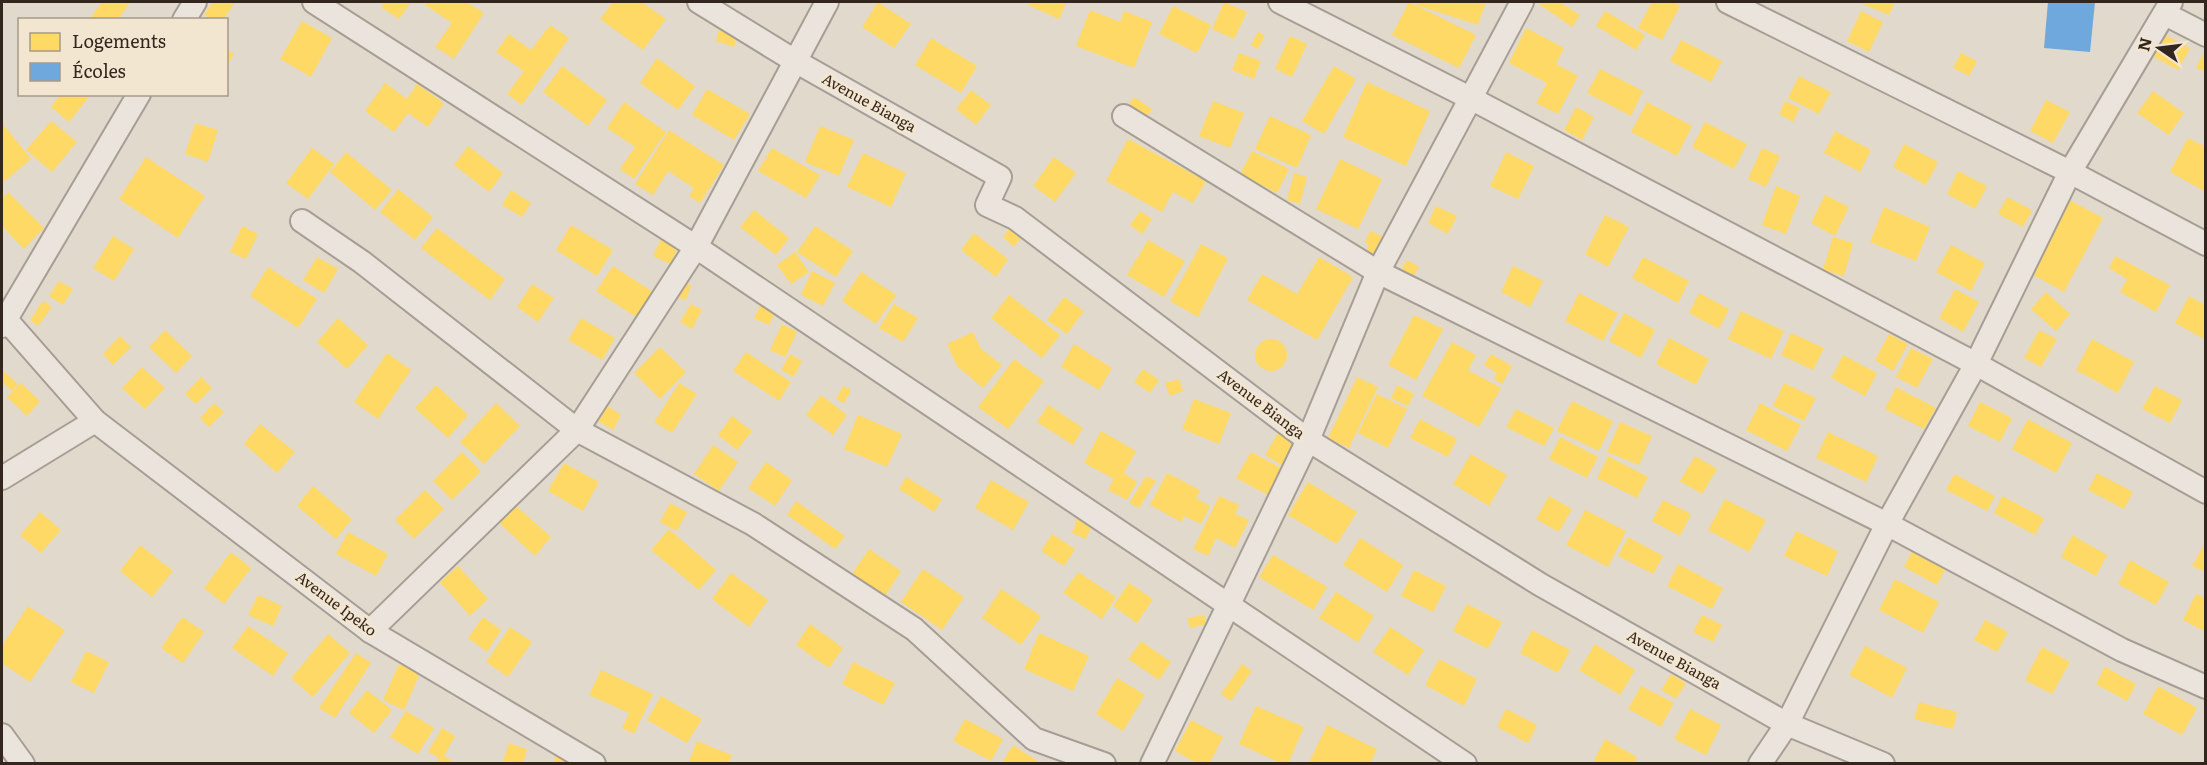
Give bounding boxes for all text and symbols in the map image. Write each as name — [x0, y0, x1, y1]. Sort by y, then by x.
legend — [18, 18, 228, 96]
north arrow — [2129, 18, 2189, 78]
text: Logements — [72, 27, 166, 54]
text: N — [2130, 35, 2157, 54]
text: Écoles — [72, 57, 126, 84]
street label: Avenue Bianga — [818, 66, 922, 138]
street label: Avenue Bianga — [1213, 362, 1311, 444]
street label: Avenue Ipeko — [291, 565, 382, 641]
street label: Avenue Bianga — [1623, 623, 1727, 695]

